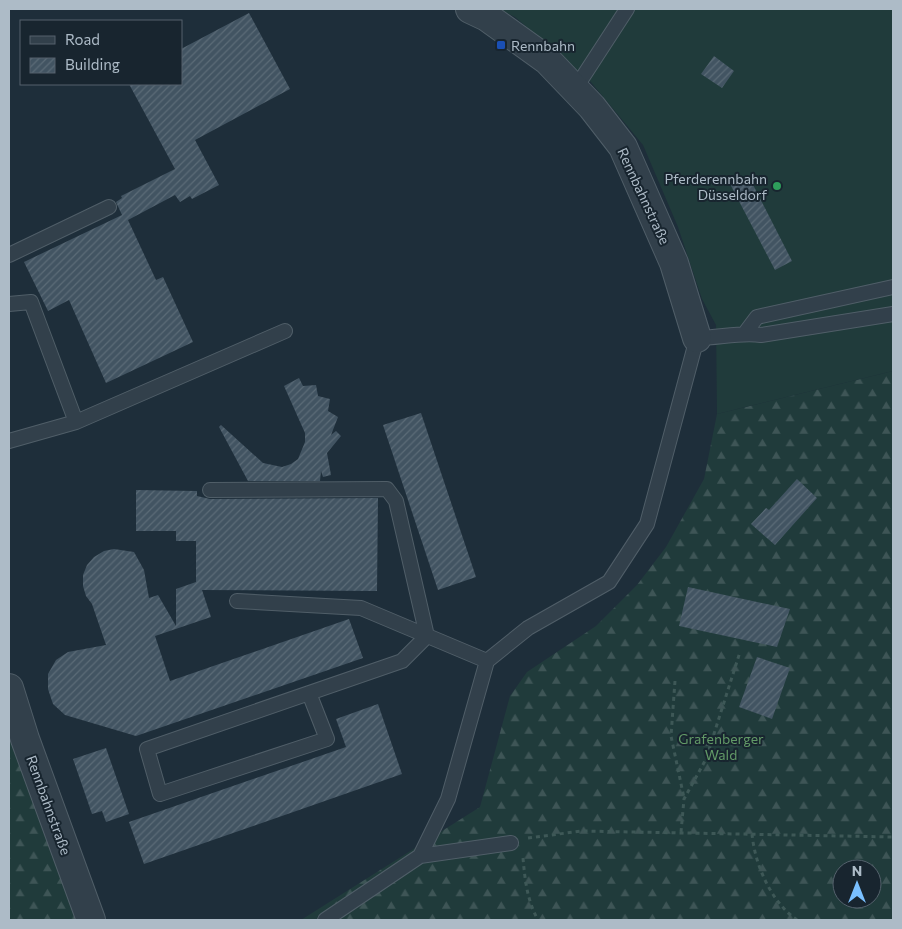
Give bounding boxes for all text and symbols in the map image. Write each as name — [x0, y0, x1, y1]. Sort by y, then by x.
legend — [20, 20, 182, 85]
text: Road — [65, 30, 100, 48]
place label: Rennbahn — [511, 37, 575, 54]
marker: Rennbahn — [495, 39, 507, 51]
text: Building — [65, 55, 120, 73]
street label: Rennbahnstraße — [614, 145, 674, 247]
place label: Pferderennbahn Düsseldorf — [664, 170, 767, 203]
marker: Pferderennbahn Düsseldorf — [771, 180, 783, 192]
park label: Grafenberger Wald — [678, 730, 764, 763]
street label: Rennbahnstraße — [23, 753, 75, 857]
north arrow — [832, 859, 882, 909]
text: N — [852, 862, 862, 879]

